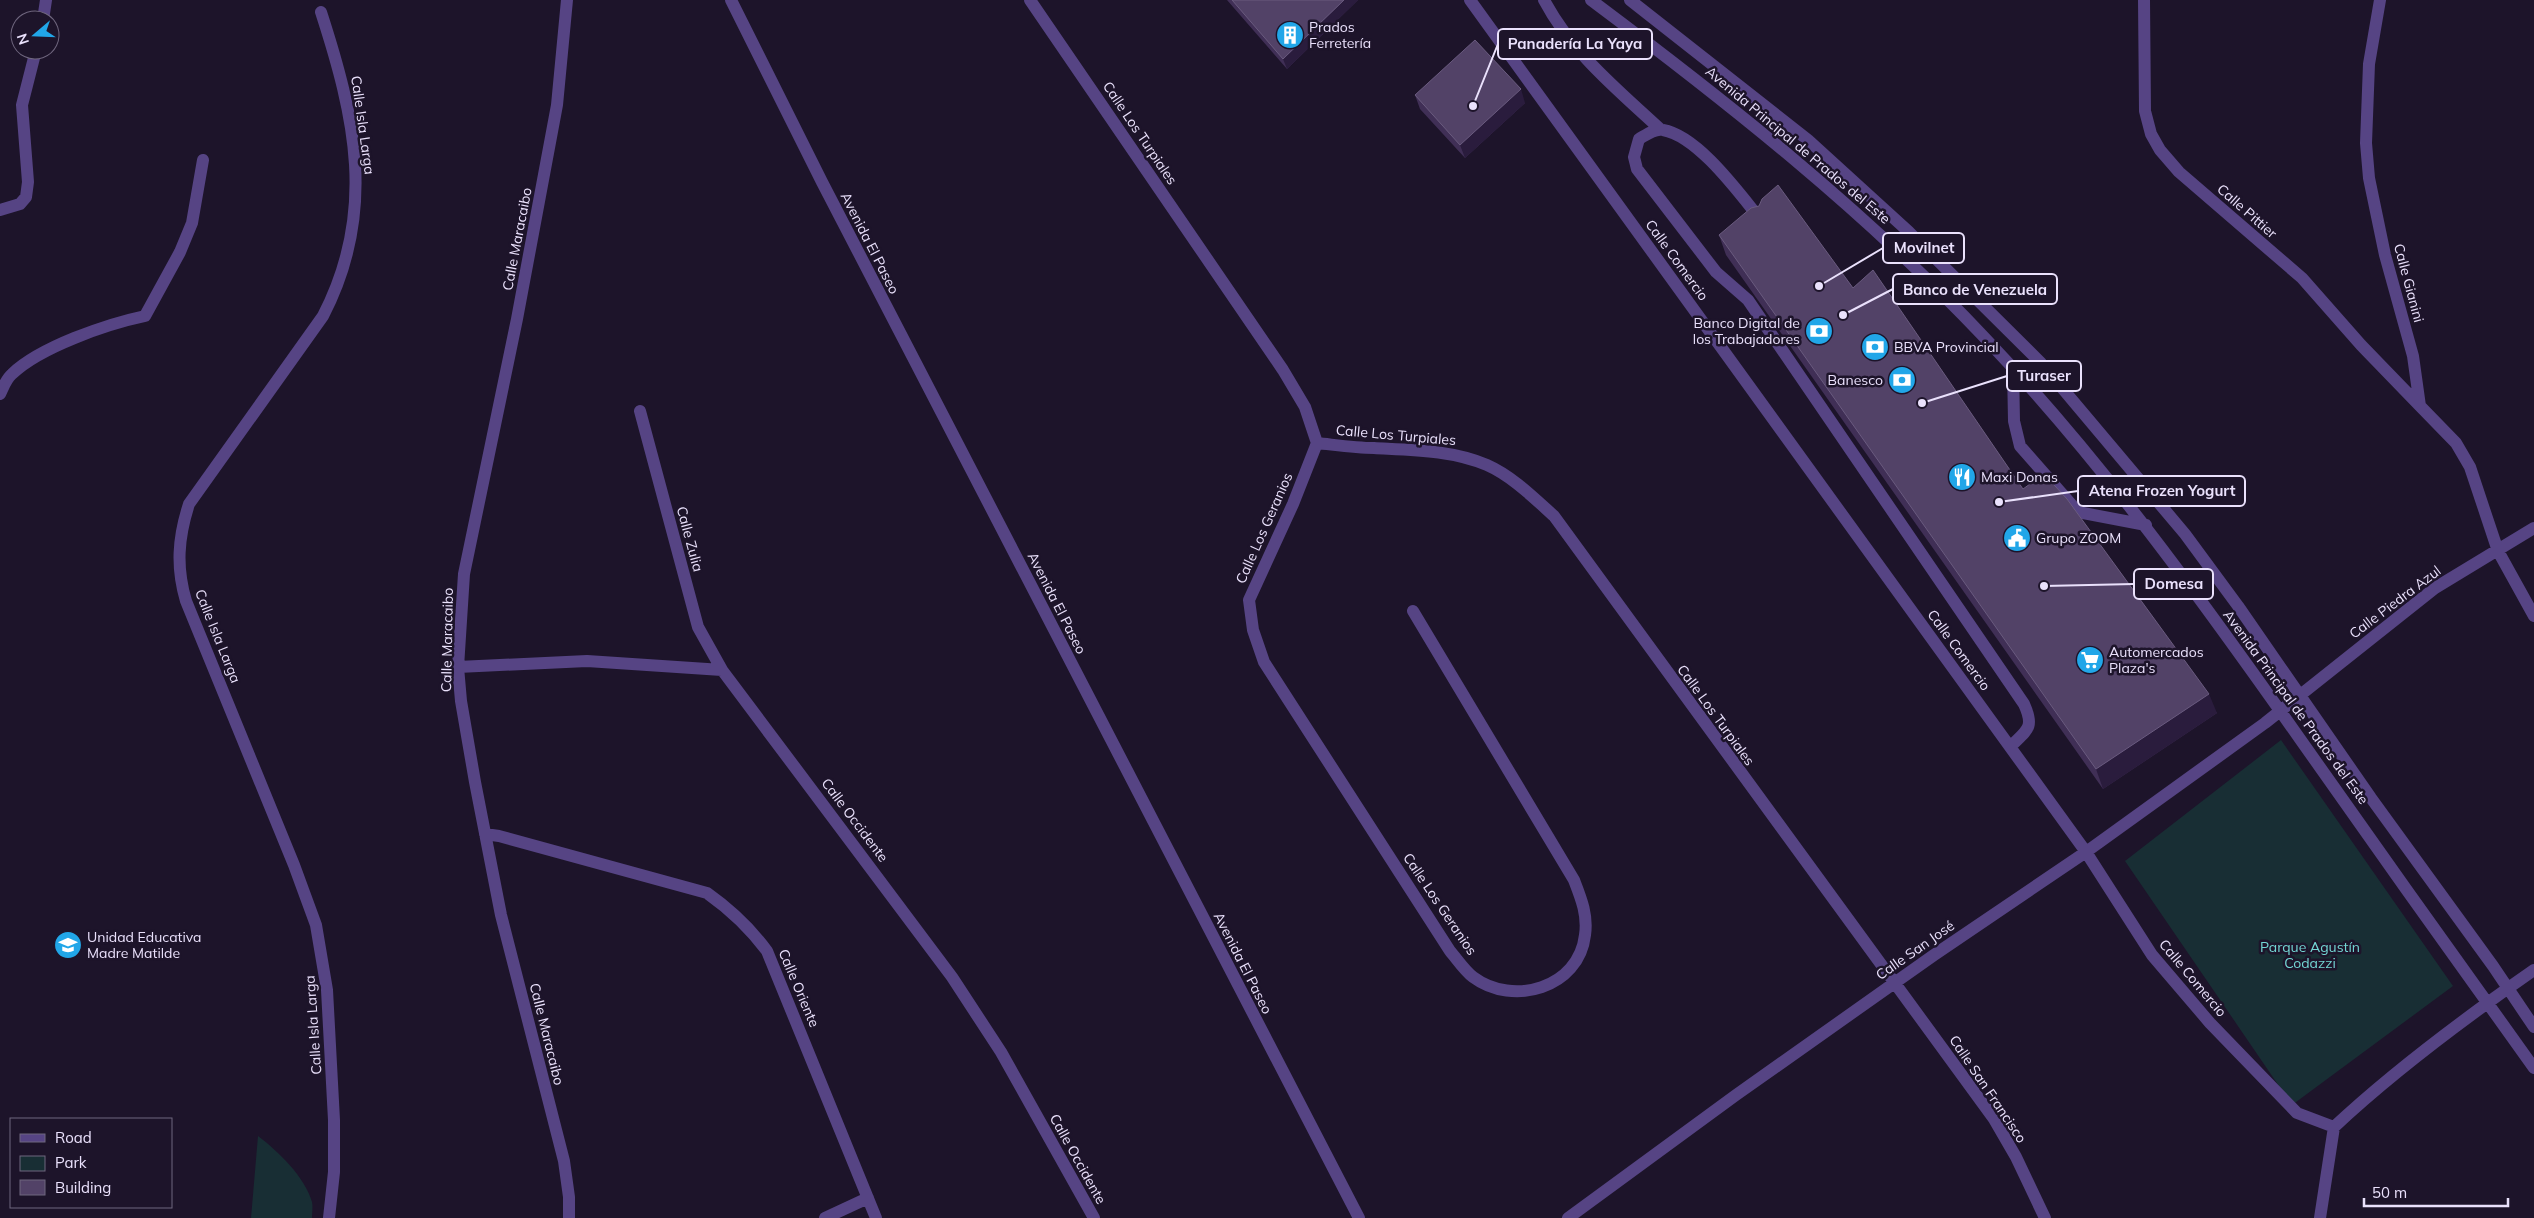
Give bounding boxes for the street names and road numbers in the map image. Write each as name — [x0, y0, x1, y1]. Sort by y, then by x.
street label: Avenida Principal de Prados del Este — [1702, 62, 1894, 228]
street label: Calle Isla Larga — [347, 74, 379, 176]
street label: Calle Los Turpiales — [1099, 78, 1181, 188]
street label: Calle Pittier — [2213, 180, 2281, 243]
street label: Calle Maracaibo — [498, 186, 536, 292]
street label: Avenida El Paseo — [837, 189, 903, 297]
street label: Calle Comercio — [1642, 216, 1712, 304]
street label: Calle Gianini — [2390, 242, 2428, 324]
street label: Calle Los Turpiales — [1335, 421, 1457, 449]
street label: Calle Los Geranios — [1231, 470, 1297, 586]
street label: Calle Zulia — [673, 504, 707, 574]
street label: Avenida El Paseo — [1024, 549, 1090, 657]
street label: Calle Piedra Azul — [2346, 562, 2444, 642]
street label: Calle Isla Larga — [191, 586, 245, 686]
street label: Calle Maracaibo — [437, 588, 457, 692]
street label: Calle Comercio — [1924, 606, 1994, 694]
street label: Avenida Principal de Prados del Este — [2219, 606, 2373, 808]
street label: Calle Los Turpiales — [1673, 661, 1759, 769]
street label: Calle Occidente — [818, 775, 892, 865]
street label: Calle Los Geranios — [1399, 849, 1481, 959]
street label: Avenida El Paseo — [1210, 909, 1276, 1017]
street label: Calle San José — [1872, 916, 1958, 984]
street label: Calle Comercio — [2155, 935, 2231, 1021]
street label: Calle Oriente — [774, 946, 824, 1030]
street label: Calle Isla Larga — [301, 975, 325, 1075]
street label: Calle Maracaibo — [526, 981, 568, 1087]
street label: Calle San Francisco — [1945, 1032, 2031, 1146]
street label: Calle Occidente — [1046, 1111, 1110, 1207]

